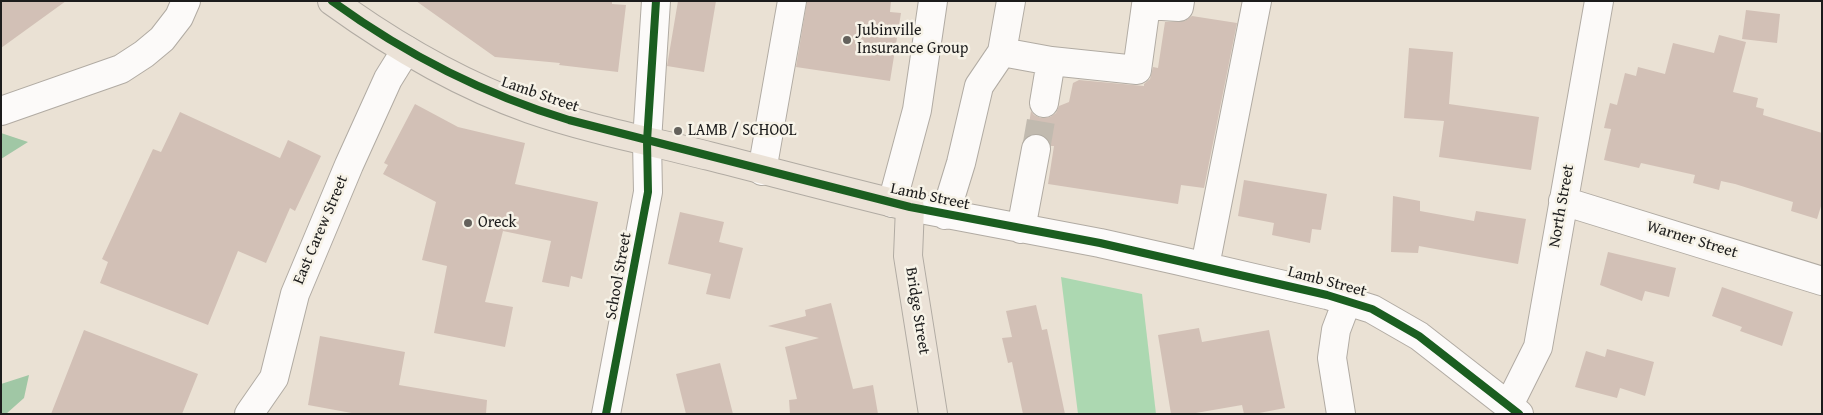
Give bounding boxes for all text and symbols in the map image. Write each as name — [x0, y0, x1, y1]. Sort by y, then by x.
place label: Jubinville Insurance Group — [857, 21, 968, 59]
marker: Jubinville Insurance Group — [841, 34, 853, 46]
street label: Lamb Street — [499, 73, 581, 117]
place label: LAMB / SCHOOL — [688, 121, 797, 141]
marker: LAMB / SCHOOL — [672, 125, 684, 137]
street label: North Street — [1545, 163, 1579, 249]
street label: East Carew Street — [289, 173, 353, 287]
street label: Lamb Street — [889, 179, 971, 215]
place label: Oreck — [478, 213, 517, 233]
marker: Oreck — [462, 217, 474, 229]
street label: Warner Street — [1644, 217, 1740, 263]
street label: School Street — [602, 231, 636, 321]
street label: Lamb Street — [1286, 262, 1368, 302]
street label: Bridge Street — [901, 266, 933, 356]

